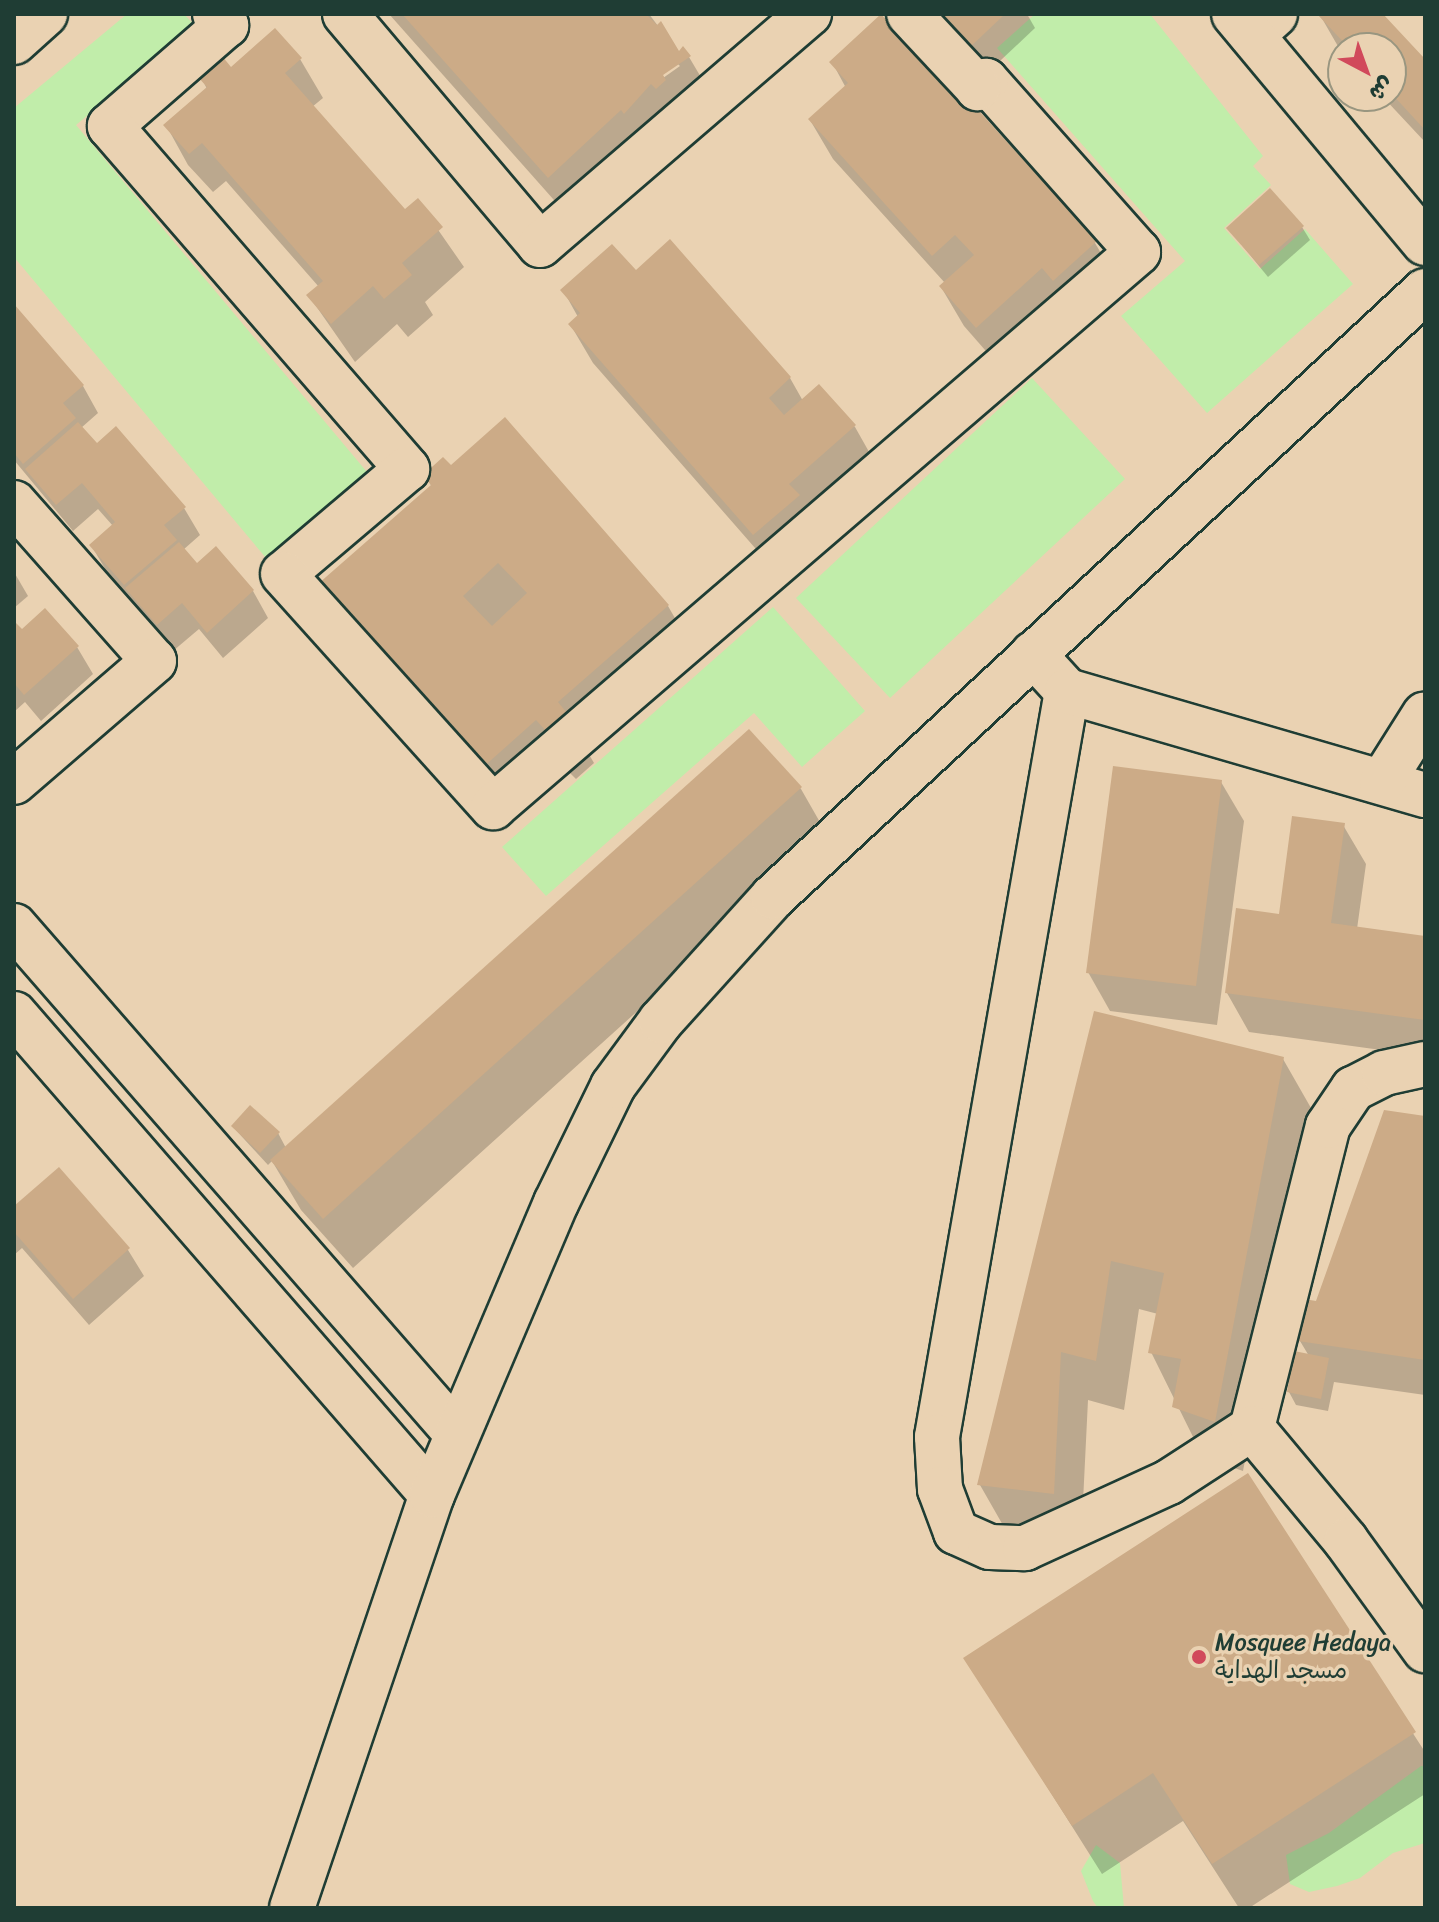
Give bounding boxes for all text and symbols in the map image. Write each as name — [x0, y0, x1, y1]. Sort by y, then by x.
north arrow — [1327, 32, 1407, 112]
text: ش — [1360, 66, 1404, 112]
place label: Mosquee Hedaya مسجد الهداية — [1215, 1629, 1391, 1685]
marker: Mosquee Hedaya مسجد الهداية — [1190, 1648, 1208, 1666]

